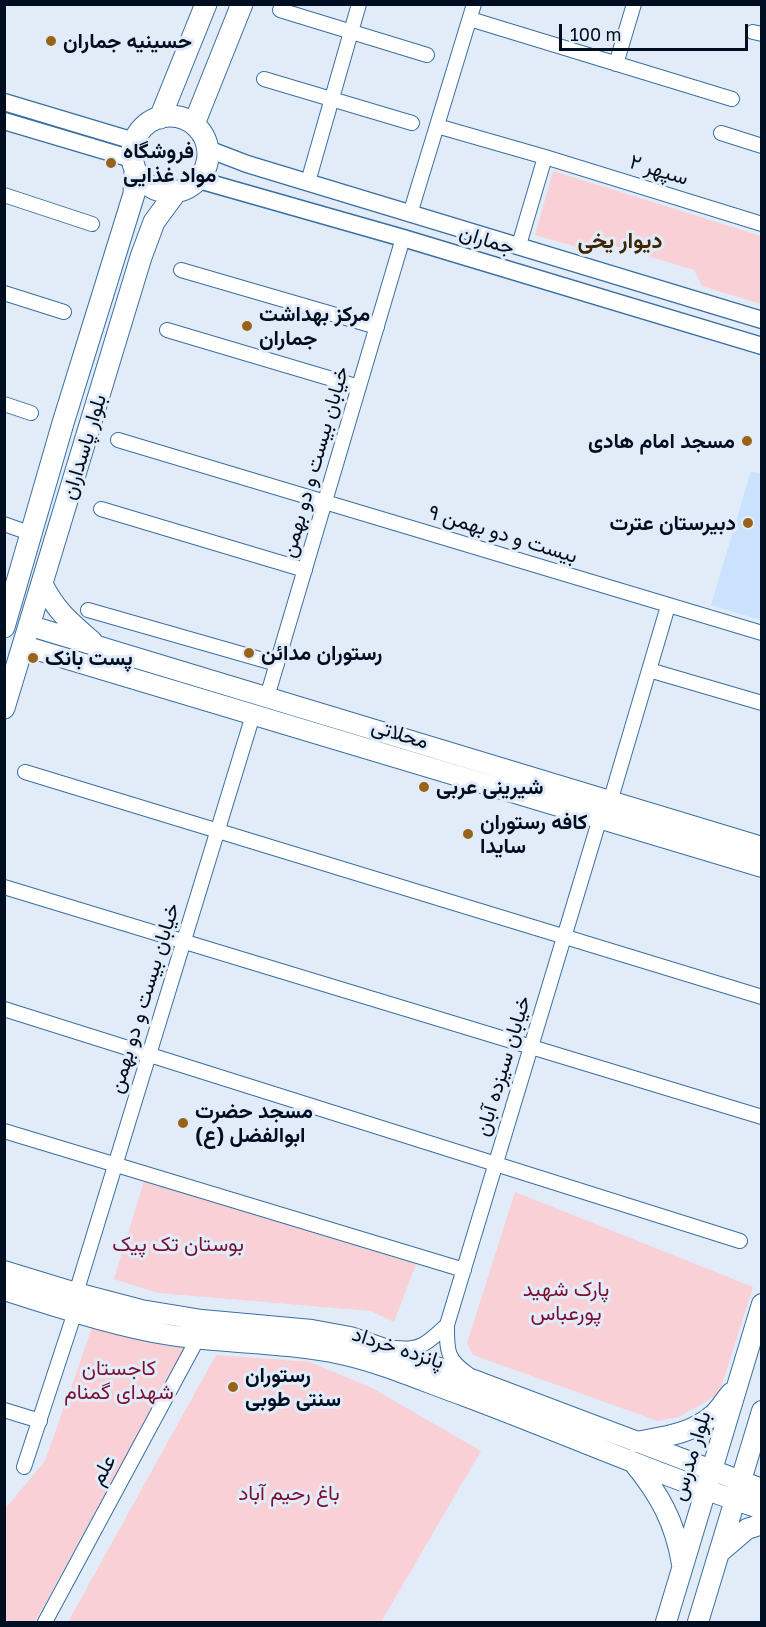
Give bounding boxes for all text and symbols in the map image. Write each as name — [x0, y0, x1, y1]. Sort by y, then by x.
scale bar — [562, 12, 751, 50]
text: 100 m — [570, 23, 621, 45]
place label: حسینیه جماران — [63, 28, 192, 54]
marker: حسینیه جماران — [44, 34, 58, 48]
place label: فروشگاه مواد غذایی — [123, 138, 216, 188]
street label: سپهر ۲ — [627, 149, 691, 191]
marker: فروشگاه مواد غذایی — [104, 156, 118, 170]
street label: جماران — [456, 220, 518, 260]
district label: دیوار یخی — [578, 228, 662, 254]
place label: مرکز بهداشت جماران — [259, 301, 370, 351]
marker: مرکز بهداشت جماران — [240, 319, 254, 333]
street label: خیابان بیست و دو بهمن — [276, 364, 354, 560]
street label: بلوار پاسداران — [56, 391, 112, 503]
place label: مسجد امام هادی — [588, 428, 735, 454]
marker: مسجد امام هادی — [740, 434, 754, 448]
street label: بیست و دو بهمن ۹ — [425, 499, 581, 569]
place label: دبیرستان عترت — [610, 510, 736, 536]
marker: دبیرستان عترت — [741, 516, 755, 530]
place label: رستوران مدائن — [261, 640, 382, 666]
place label: پست بانک — [45, 645, 133, 671]
marker: رستوران مدائن — [242, 646, 256, 660]
marker: پست بانک — [26, 651, 40, 665]
street label: محلاتی — [368, 713, 432, 755]
place label: شیرینی عربی — [436, 774, 543, 800]
marker: شیرینی عربی — [417, 780, 431, 794]
place label: کافه رستوران سایدا — [480, 809, 588, 859]
marker: کافه رستوران سایدا — [461, 827, 475, 841]
street label: خیابان بیست و دو بهمن — [103, 900, 185, 1096]
street label: خیابان سیزده آبان — [470, 993, 536, 1139]
place label: مسجد حضرت ابوالفضل (ع) — [195, 1098, 313, 1148]
marker: مسجد حضرت ابوالفضل (ع) — [176, 1116, 190, 1130]
park label: بوستان تک پیک — [112, 1231, 244, 1257]
park label: پارک شهید پورعباس — [523, 1276, 609, 1326]
street label: پانزده خرداد — [349, 1321, 447, 1375]
park label: کاجستان شهدای گمنام — [64, 1355, 174, 1405]
place label: رستوران سنتی طوبی — [245, 1362, 341, 1412]
marker: رستوران سنتی طوبی — [226, 1380, 240, 1394]
street label: بلوار مدرس — [665, 1408, 717, 1504]
street label: علم — [85, 1450, 121, 1490]
park label: باغ رحیم آباد — [238, 1480, 340, 1506]

